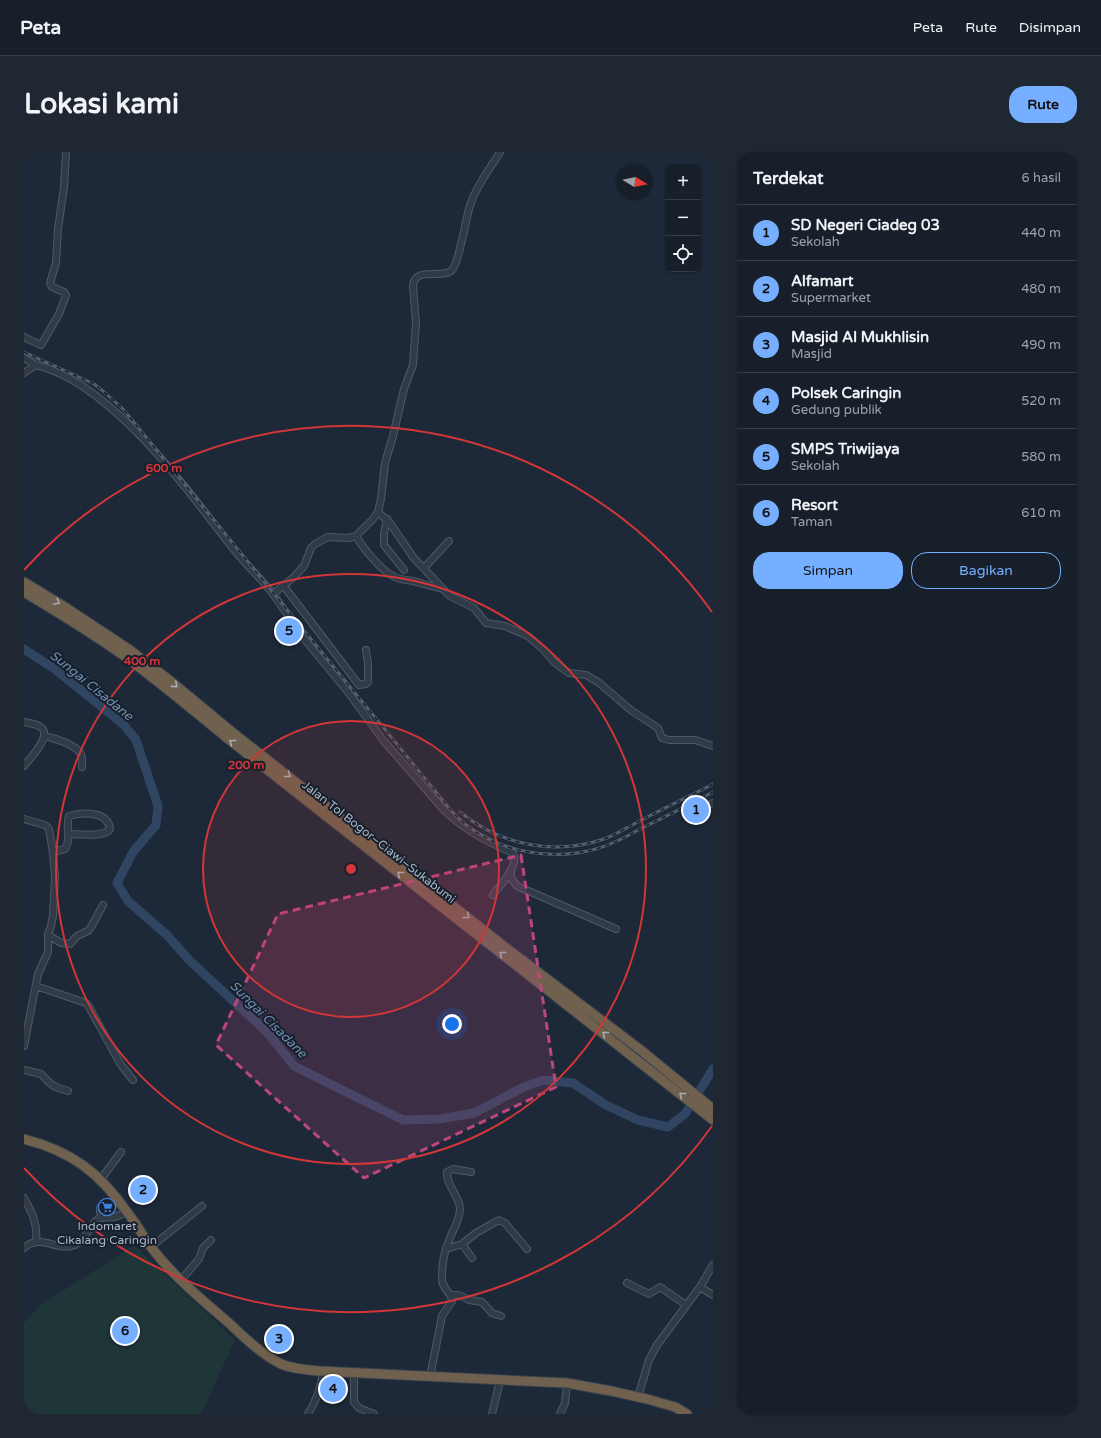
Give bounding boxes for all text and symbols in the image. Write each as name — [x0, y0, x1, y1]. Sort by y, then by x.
text: Peta — [20, 17, 61, 39]
text: Peta — [913, 19, 943, 36]
text: Rute — [965, 19, 997, 36]
text: Disimpan — [1019, 19, 1081, 36]
button: Rute — [1009, 86, 1077, 123]
text: Lokasi kami — [24, 87, 179, 121]
north arrow — [617, 164, 653, 200]
map controls — [665, 164, 701, 272]
button: + — [665, 164, 701, 200]
text: Terdekat — [753, 168, 823, 189]
text: 6 hasil — [1022, 170, 1061, 186]
button: − — [665, 200, 701, 236]
text: SD Negeri Ciadeg 03 — [791, 216, 940, 234]
text: 1 — [762, 225, 770, 241]
text: 440 m — [1021, 225, 1061, 241]
text: Sekolah — [791, 234, 840, 250]
button: locate — [665, 236, 701, 272]
text: Alfamart — [791, 272, 853, 290]
text: 2 — [762, 281, 770, 297]
text: 480 m — [1021, 281, 1061, 297]
text: Supermarket — [791, 290, 871, 306]
text: Masjid Al Mukhlisin — [791, 328, 929, 346]
text: 3 — [762, 337, 770, 353]
text: 490 m — [1021, 337, 1061, 353]
text: Masjid — [791, 346, 832, 362]
text: Polsek Caringin — [791, 384, 901, 402]
text: 4 — [762, 393, 770, 409]
text: 520 m — [1021, 393, 1061, 409]
text: Gedung publik — [791, 402, 882, 418]
text: SMPS Triwijaya — [791, 440, 900, 458]
text: 5 — [762, 449, 770, 465]
text: 580 m — [1021, 449, 1061, 465]
text: Sekolah — [791, 458, 840, 474]
text: 600 m — [146, 461, 182, 475]
text: Resort — [791, 496, 838, 514]
text: 6 — [762, 505, 770, 521]
text: 610 m — [1021, 505, 1061, 521]
text: Taman — [791, 514, 832, 530]
button: Simpan — [753, 552, 903, 589]
button: Bagikan — [911, 552, 1061, 589]
one-way arrow — [53, 598, 60, 605]
pin: 5 — [276, 616, 302, 646]
water label: Sungai Cisadane — [47, 647, 137, 725]
text: 400 m — [124, 654, 160, 668]
one-way arrow — [171, 680, 178, 687]
one-way arrow — [229, 740, 236, 747]
text: 200 m — [228, 758, 264, 772]
one-way arrow — [283, 770, 290, 777]
street label: Jalan Tol Bogor–Ciawi–Sukabumi — [300, 778, 458, 906]
pin: 1 — [683, 795, 709, 825]
centre of rings — [344, 862, 358, 876]
one-way arrow — [398, 872, 405, 879]
one-way arrow — [462, 912, 469, 919]
one-way arrow — [500, 952, 507, 959]
water label: Sungai Cisadane — [226, 978, 311, 1062]
your location — [442, 1014, 462, 1034]
one-way arrow — [602, 1032, 609, 1039]
one-way arrow — [680, 1093, 687, 1100]
pin: 2 — [130, 1175, 156, 1205]
supermarket icon: Indomaret Cikalang Caringin — [97, 1197, 117, 1217]
place label: Indomaret Cikalang Caringin — [57, 1219, 157, 1247]
pin: 6 — [112, 1316, 138, 1346]
pin: 3 — [266, 1324, 292, 1354]
pin: 4 — [320, 1374, 346, 1404]

